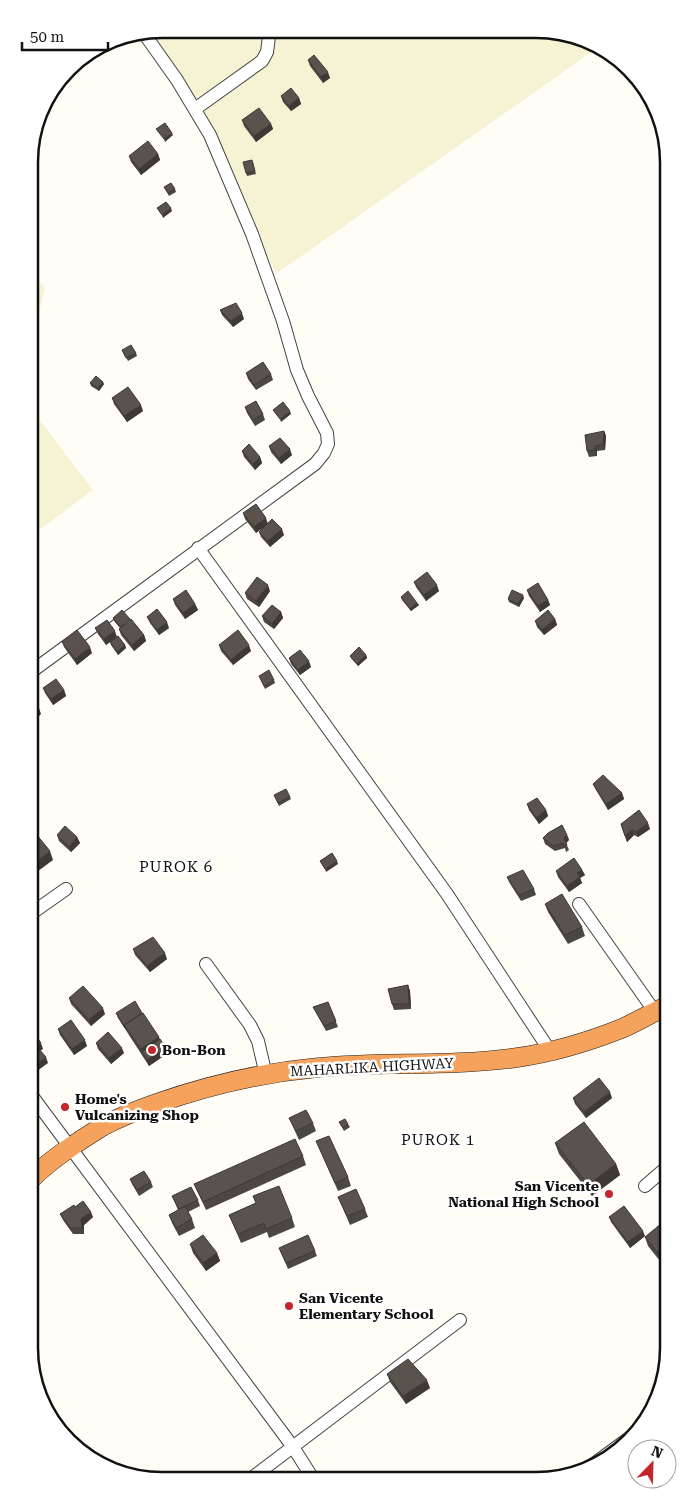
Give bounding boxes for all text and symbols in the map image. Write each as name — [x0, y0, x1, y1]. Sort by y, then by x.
scale bar — [22, 20, 109, 52]
text: 50 m — [30, 28, 65, 46]
district label: PUROK 6 — [139, 858, 213, 876]
place label: Bon-Bon — [162, 1042, 226, 1058]
marker: Bon-Bon — [146, 1044, 158, 1056]
street label: MAHARLIKA HIGHWAY — [290, 1055, 455, 1079]
place label: Home's Vulcanizing Shop — [75, 1091, 199, 1123]
marker: Home's Vulcanizing Shop — [59, 1101, 71, 1113]
district label: PUROK 1 — [401, 1131, 475, 1149]
place label: San Vicente National High School — [448, 1178, 599, 1210]
marker: San Vicente National High School — [603, 1188, 615, 1200]
place label: San Vicente Elementary School — [299, 1290, 434, 1322]
marker: San Vicente Elementary School — [283, 1300, 295, 1312]
north arrow — [627, 1439, 677, 1489]
text: N — [649, 1443, 665, 1462]

